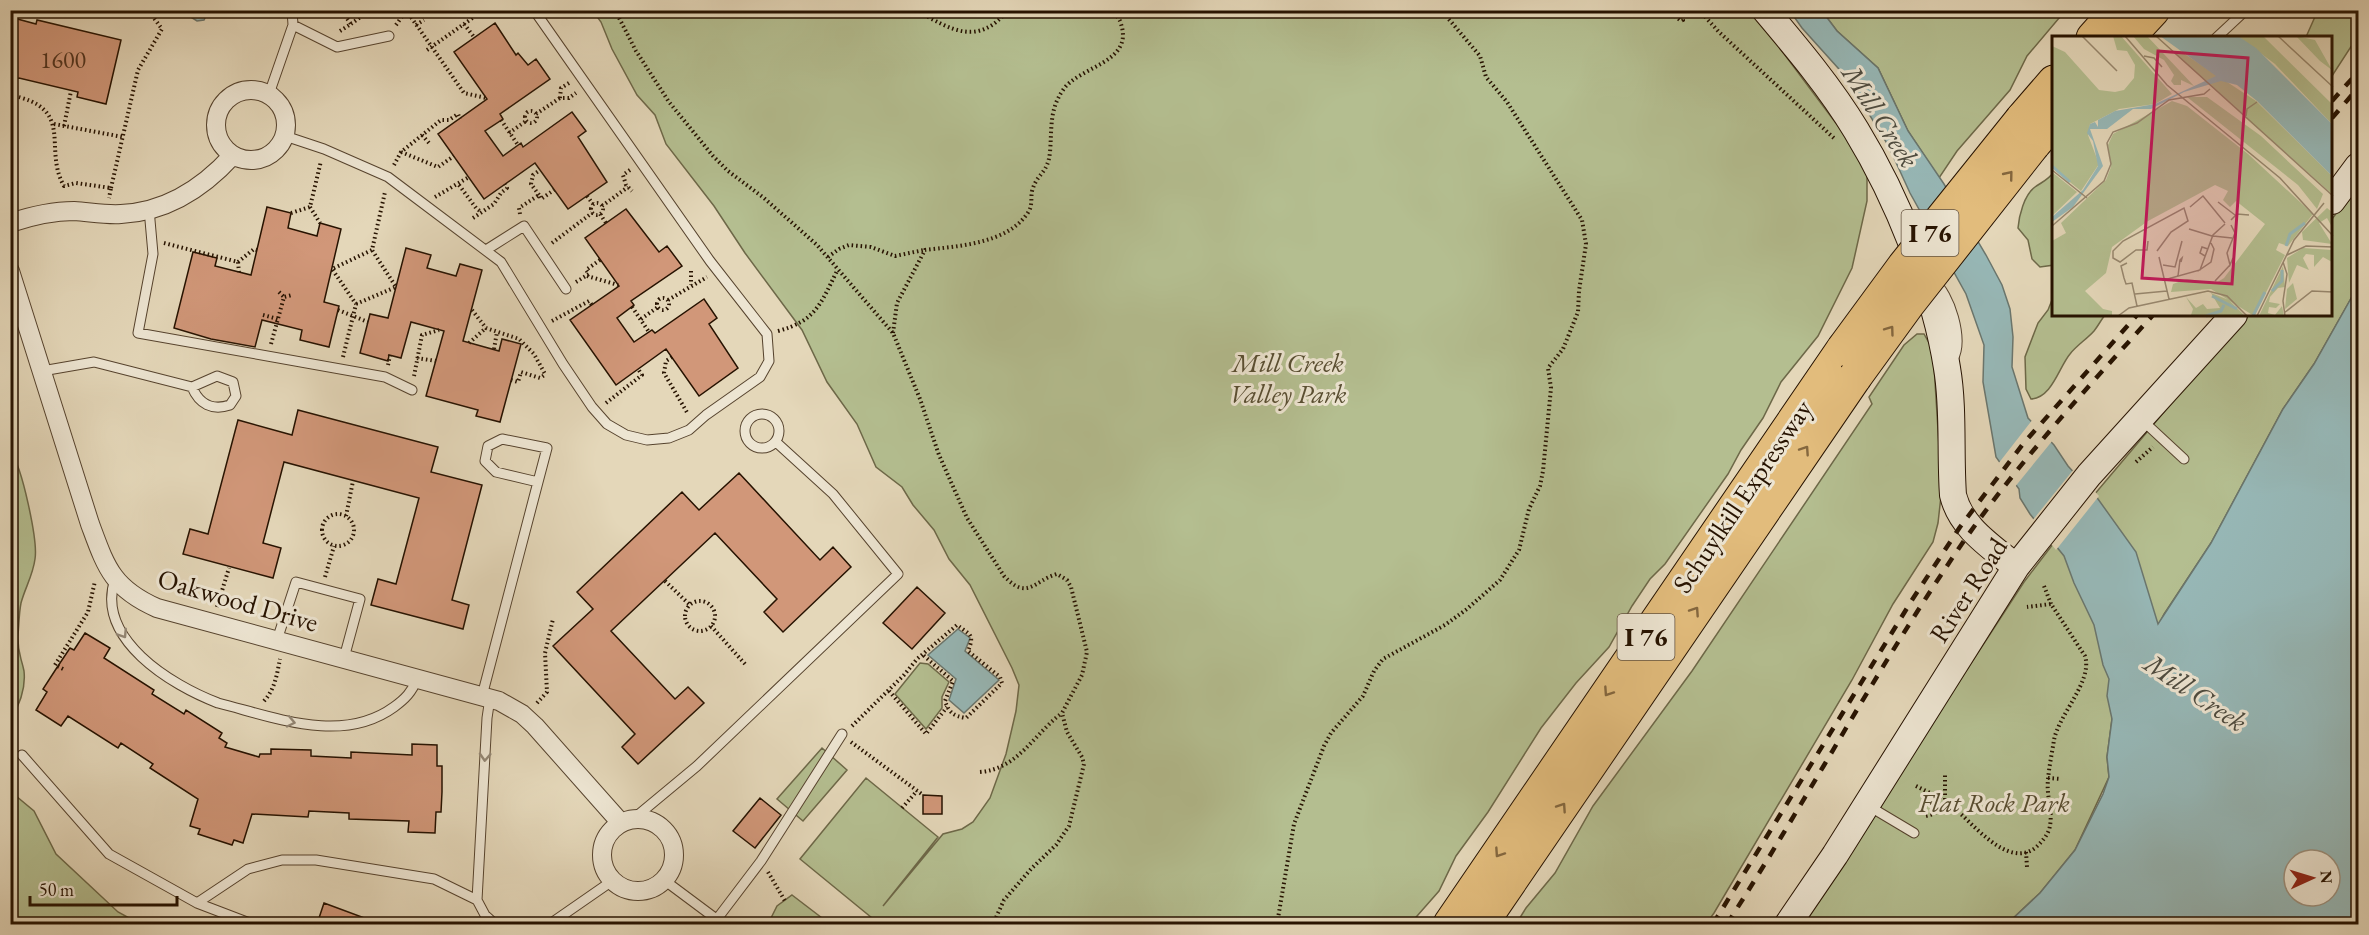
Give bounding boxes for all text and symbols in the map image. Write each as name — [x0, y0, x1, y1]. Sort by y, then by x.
inset map — [2052, 36, 2333, 316]
house number: 1600 — [40, 44, 86, 75]
water label: Mill Creek — [1833, 56, 1928, 175]
one-way arrow — [2001, 171, 2012, 182]
road number: I 76 — [1902, 210, 1958, 256]
one-way arrow — [1883, 325, 1894, 336]
park label: Mill Creek Valley Park — [1229, 345, 1347, 411]
street label: Schuylkill Expressway — [1664, 392, 1820, 599]
one-way arrow — [1798, 445, 1809, 456]
street label: River Road — [1921, 531, 2015, 649]
street label: Oakwood Drive — [154, 560, 322, 640]
one-way arrow — [1688, 607, 1699, 618]
road number: I 76 — [1618, 614, 1674, 660]
one-way arrow — [115, 628, 127, 638]
water label: Mill Creek — [2136, 644, 2254, 739]
one-way arrow — [1604, 685, 1615, 696]
one-way arrow — [286, 714, 296, 727]
one-way arrow — [478, 752, 491, 761]
park label: Flat Rock Park — [1917, 785, 2070, 820]
one-way arrow — [1555, 802, 1566, 813]
one-way arrow — [1495, 847, 1506, 858]
north arrow — [2282, 848, 2342, 908]
scale bar — [30, 869, 177, 907]
text: N — [2316, 870, 2337, 884]
text: 50 m — [39, 878, 74, 901]

